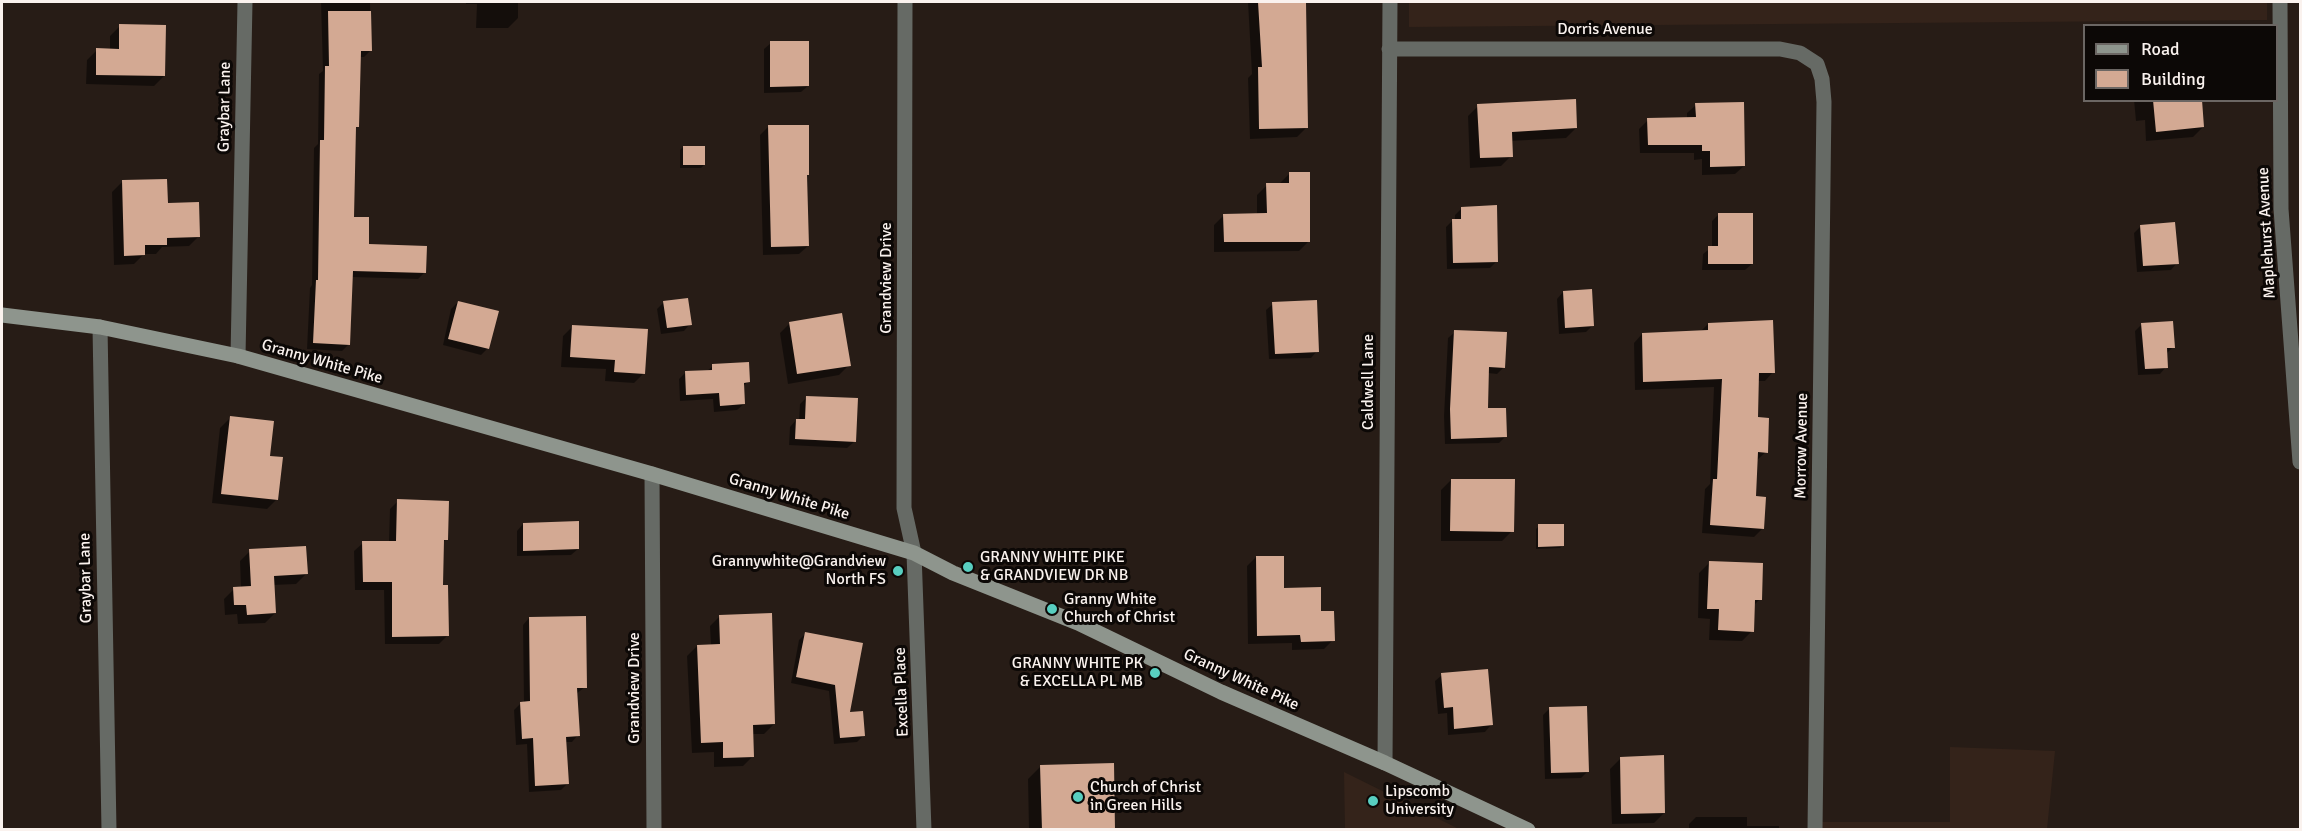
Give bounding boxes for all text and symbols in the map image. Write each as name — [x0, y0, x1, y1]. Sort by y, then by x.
street label: Dorris Avenue — [1557, 20, 1653, 40]
legend — [2083, 24, 2278, 102]
text: Road — [2141, 38, 2180, 60]
street label: Graybar Lane — [215, 62, 235, 152]
text: Building — [2141, 68, 2205, 90]
street label: Maplehurst Avenue — [2254, 167, 2280, 299]
street label: Grandview Drive — [877, 222, 897, 334]
street label: Caldwell Lane — [1359, 334, 1379, 430]
street label: Granny White Pike — [259, 336, 385, 388]
street label: Morrow Avenue — [1791, 393, 1813, 499]
street label: Granny White Pike — [726, 470, 852, 524]
street label: Graybar Lane — [76, 533, 96, 623]
place label: GRANNY WHITE PIKE & GRANDVIEW DR NB — [980, 548, 1128, 586]
place label: Grannywhite@Grandview North FS — [712, 552, 886, 590]
marker: GRANNY WHITE PIKE & GRANDVIEW DR NB — [961, 560, 975, 574]
marker: Grannywhite@Grandview North FS — [891, 564, 905, 578]
place label: Granny White Church of Christ — [1064, 590, 1175, 628]
marker: Granny White Church of Christ — [1045, 602, 1059, 616]
street label: Grandview Drive — [625, 632, 645, 744]
street label: Granny White Pike — [1180, 645, 1302, 715]
street label: Excella Place — [891, 647, 913, 737]
place label: GRANNY WHITE PK & EXCELLA PL MB — [1012, 654, 1143, 692]
marker: GRANNY WHITE PK & EXCELLA PL MB — [1148, 666, 1162, 680]
place label: Church of Christ in Green Hills — [1090, 778, 1201, 816]
place label: Lipscomb University — [1385, 782, 1454, 820]
marker: Church of Christ in Green Hills — [1071, 790, 1085, 804]
marker: Lipscomb University — [1366, 794, 1380, 808]

